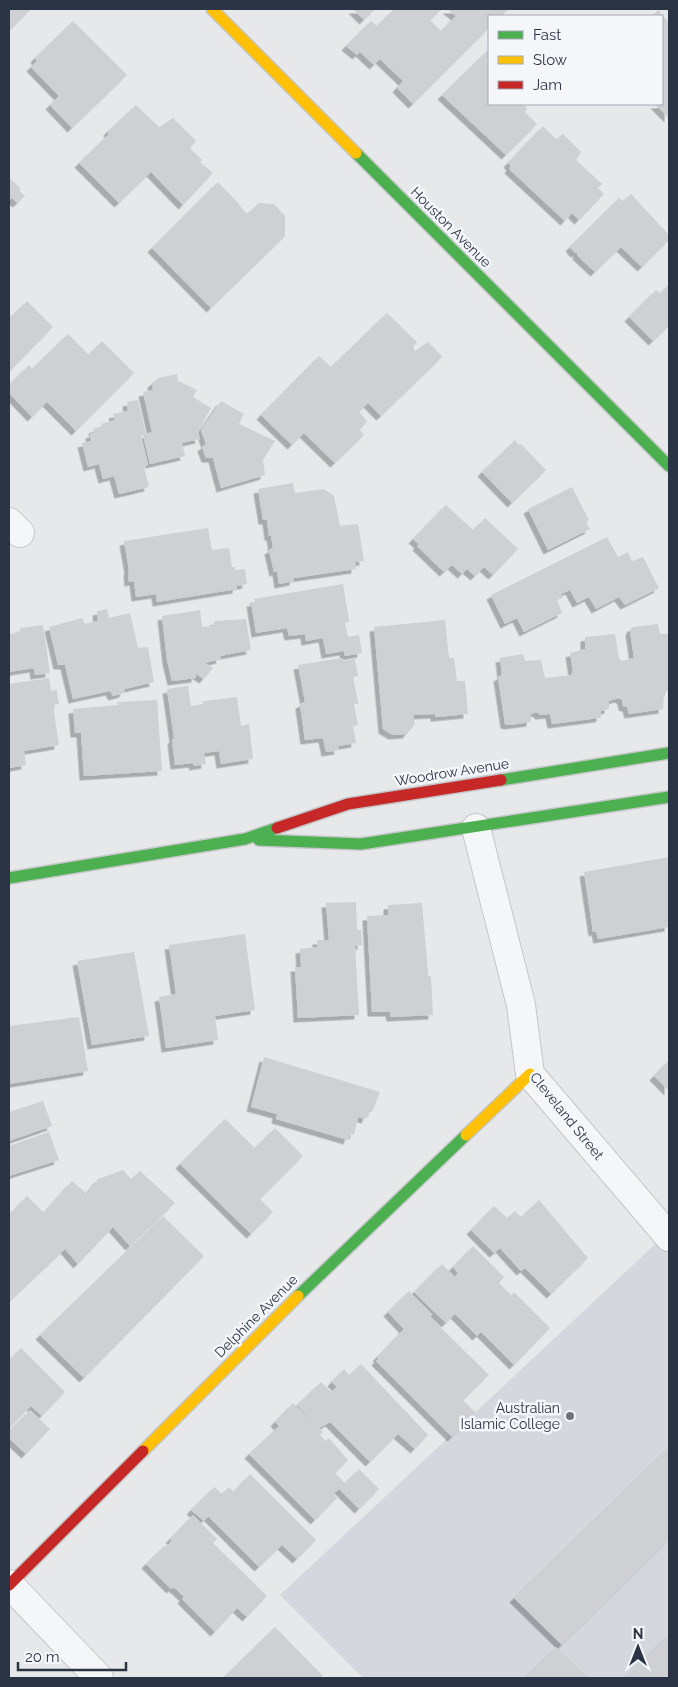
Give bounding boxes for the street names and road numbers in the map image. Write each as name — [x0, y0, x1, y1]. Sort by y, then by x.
street label: Houston Avenue — [408, 184, 494, 270]
street label: Woodrow Avenue — [394, 755, 510, 789]
street label: Cleveland Street — [527, 1069, 607, 1163]
street label: Delphine Avenue — [211, 1271, 301, 1361]

